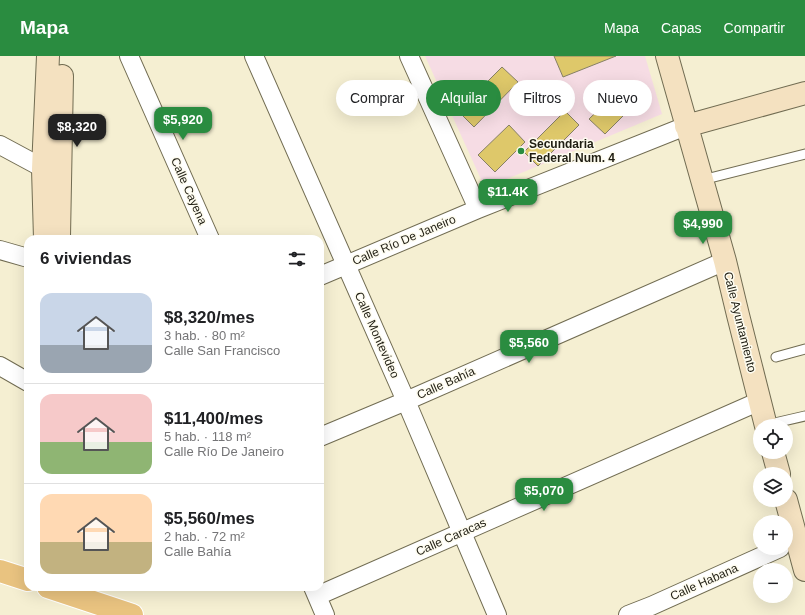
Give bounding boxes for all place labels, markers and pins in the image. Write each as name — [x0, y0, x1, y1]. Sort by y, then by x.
pin: $5,920 — [150, 107, 216, 141]
pin: $8,320 — [44, 114, 110, 148]
place label: Secundaria Federal Num. 4 — [529, 137, 615, 165]
marker: Secundaria Federal Num. 4 — [516, 146, 526, 156]
pin: $11.4K — [475, 179, 541, 213]
pin: $4,990 — [670, 211, 736, 245]
pin: $5,560 — [496, 330, 562, 364]
pin: $5,070 — [511, 478, 577, 512]

